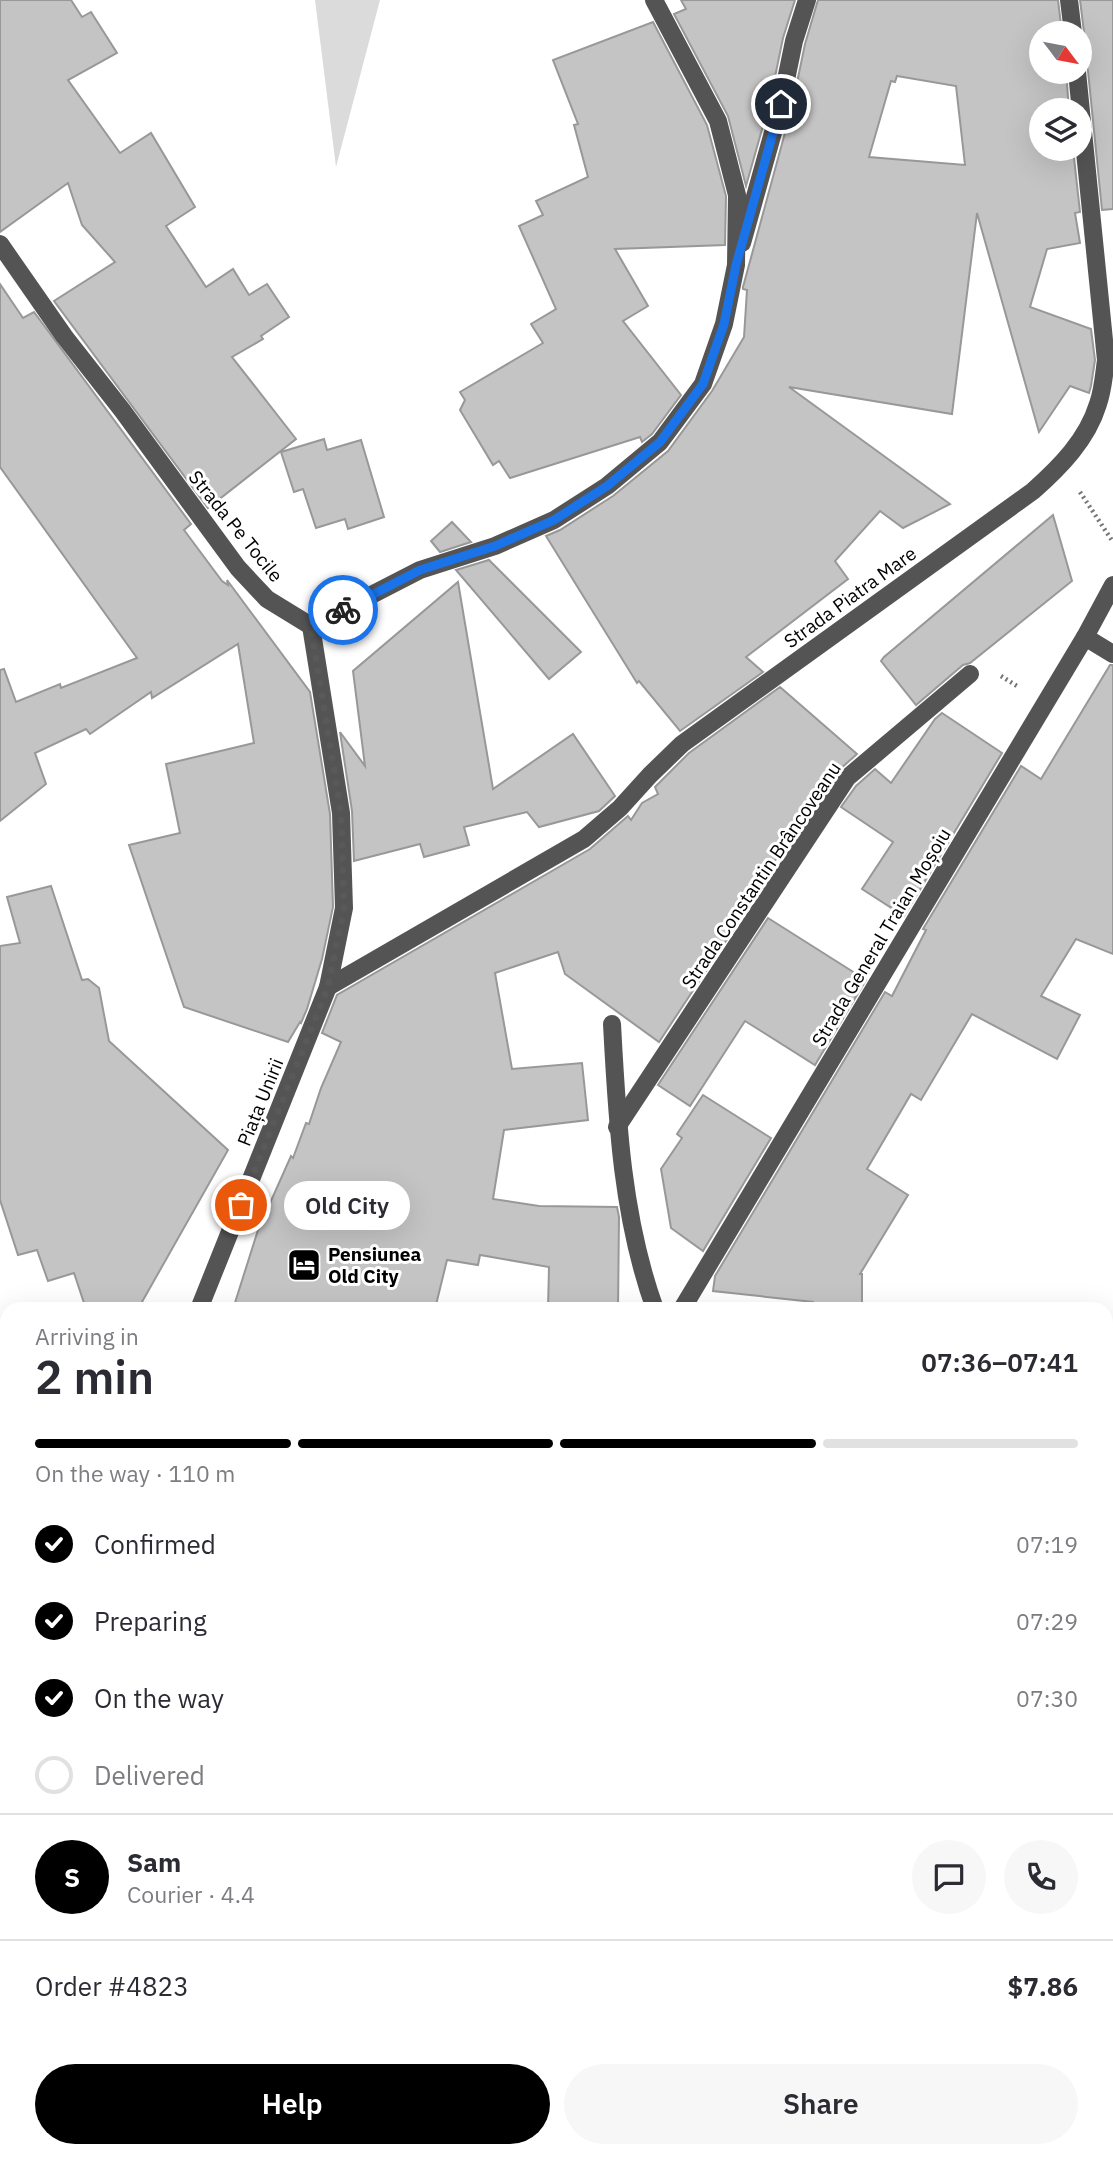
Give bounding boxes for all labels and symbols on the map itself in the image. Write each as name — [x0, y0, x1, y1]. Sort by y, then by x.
north arrow — [1029, 21, 1092, 84]
pin — [751, 74, 811, 134]
street label: Strada Pe Tocile — [184, 465, 288, 587]
street label: Strada Piatra Mare — [779, 541, 921, 653]
courier — [308, 575, 378, 645]
street label: Strada Constantin Brâncoveanu — [676, 757, 846, 993]
street label: Strada General Traian Moșoiu — [806, 823, 956, 1051]
street label: Piața Unirii — [232, 1055, 288, 1149]
pin — [211, 1175, 271, 1235]
callout: Old City — [283, 1180, 409, 1230]
place label: Pensiunea Old City — [328, 1242, 421, 1288]
hotel icon: Pensiunea Old City — [285, 1246, 323, 1284]

